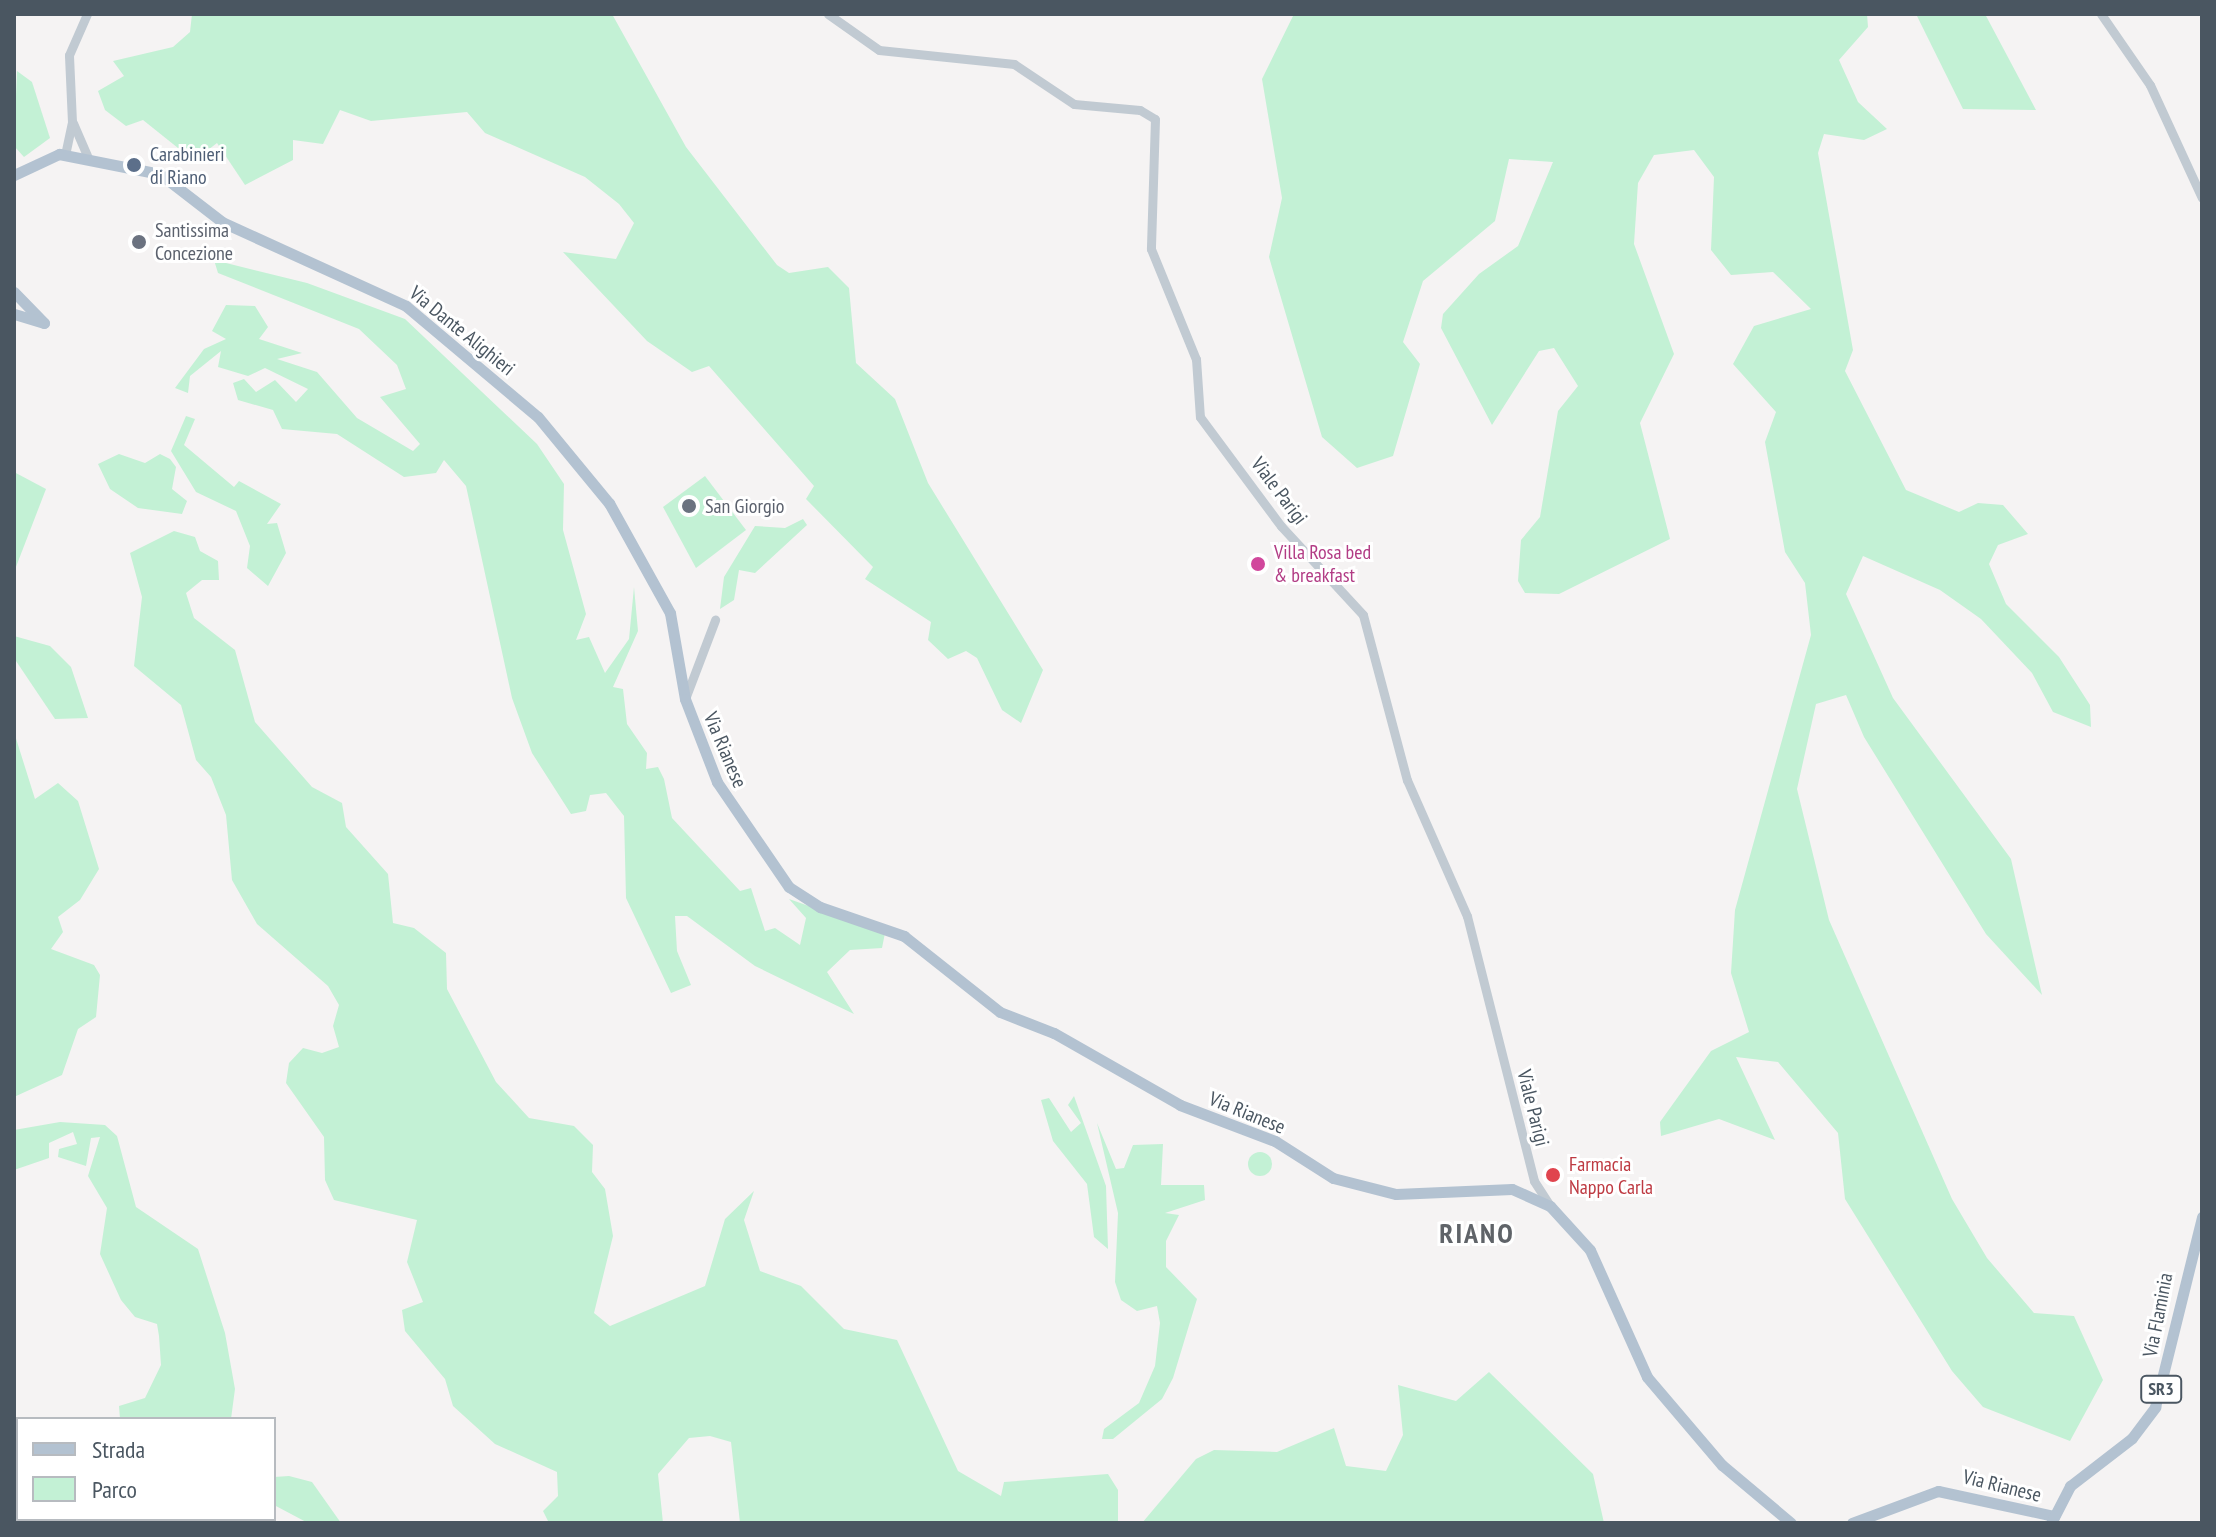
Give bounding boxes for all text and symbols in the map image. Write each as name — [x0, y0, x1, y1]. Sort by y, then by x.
place label: Carabinieri di Riano — [150, 142, 225, 189]
marker: Carabinieri di Riano — [125, 156, 143, 174]
place label: Santissima Concezione — [155, 218, 233, 265]
marker: Santissima Concezione — [130, 233, 148, 251]
street label: Via Dante Alighieri — [404, 281, 520, 381]
street label: Viale Parigi — [1246, 453, 1312, 529]
place label: San Giorgio — [705, 494, 784, 518]
marker: San Giorgio — [680, 497, 698, 515]
place label: Villa Rosa bed & breakfast — [1274, 540, 1371, 587]
marker: Villa Rosa bed & breakfast — [1249, 555, 1267, 573]
street label: Via Rianese — [698, 709, 752, 791]
street label: Viale Parigi — [1512, 1067, 1554, 1149]
street label: Via Rianese — [1205, 1087, 1289, 1139]
place label: Farmacia Nappo Carla — [1569, 1152, 1653, 1199]
marker: Farmacia Nappo Carla — [1544, 1166, 1562, 1184]
district label: RIANO — [1439, 1216, 1515, 1250]
street label: Via Flaminia — [2138, 1271, 2178, 1359]
road number: SR3 — [2139, 1375, 2183, 1403]
legend — [16, 1417, 276, 1521]
text: Strada — [92, 1434, 145, 1465]
street label: Via Rianese — [1960, 1465, 2044, 1507]
text: Parco — [92, 1474, 137, 1505]

